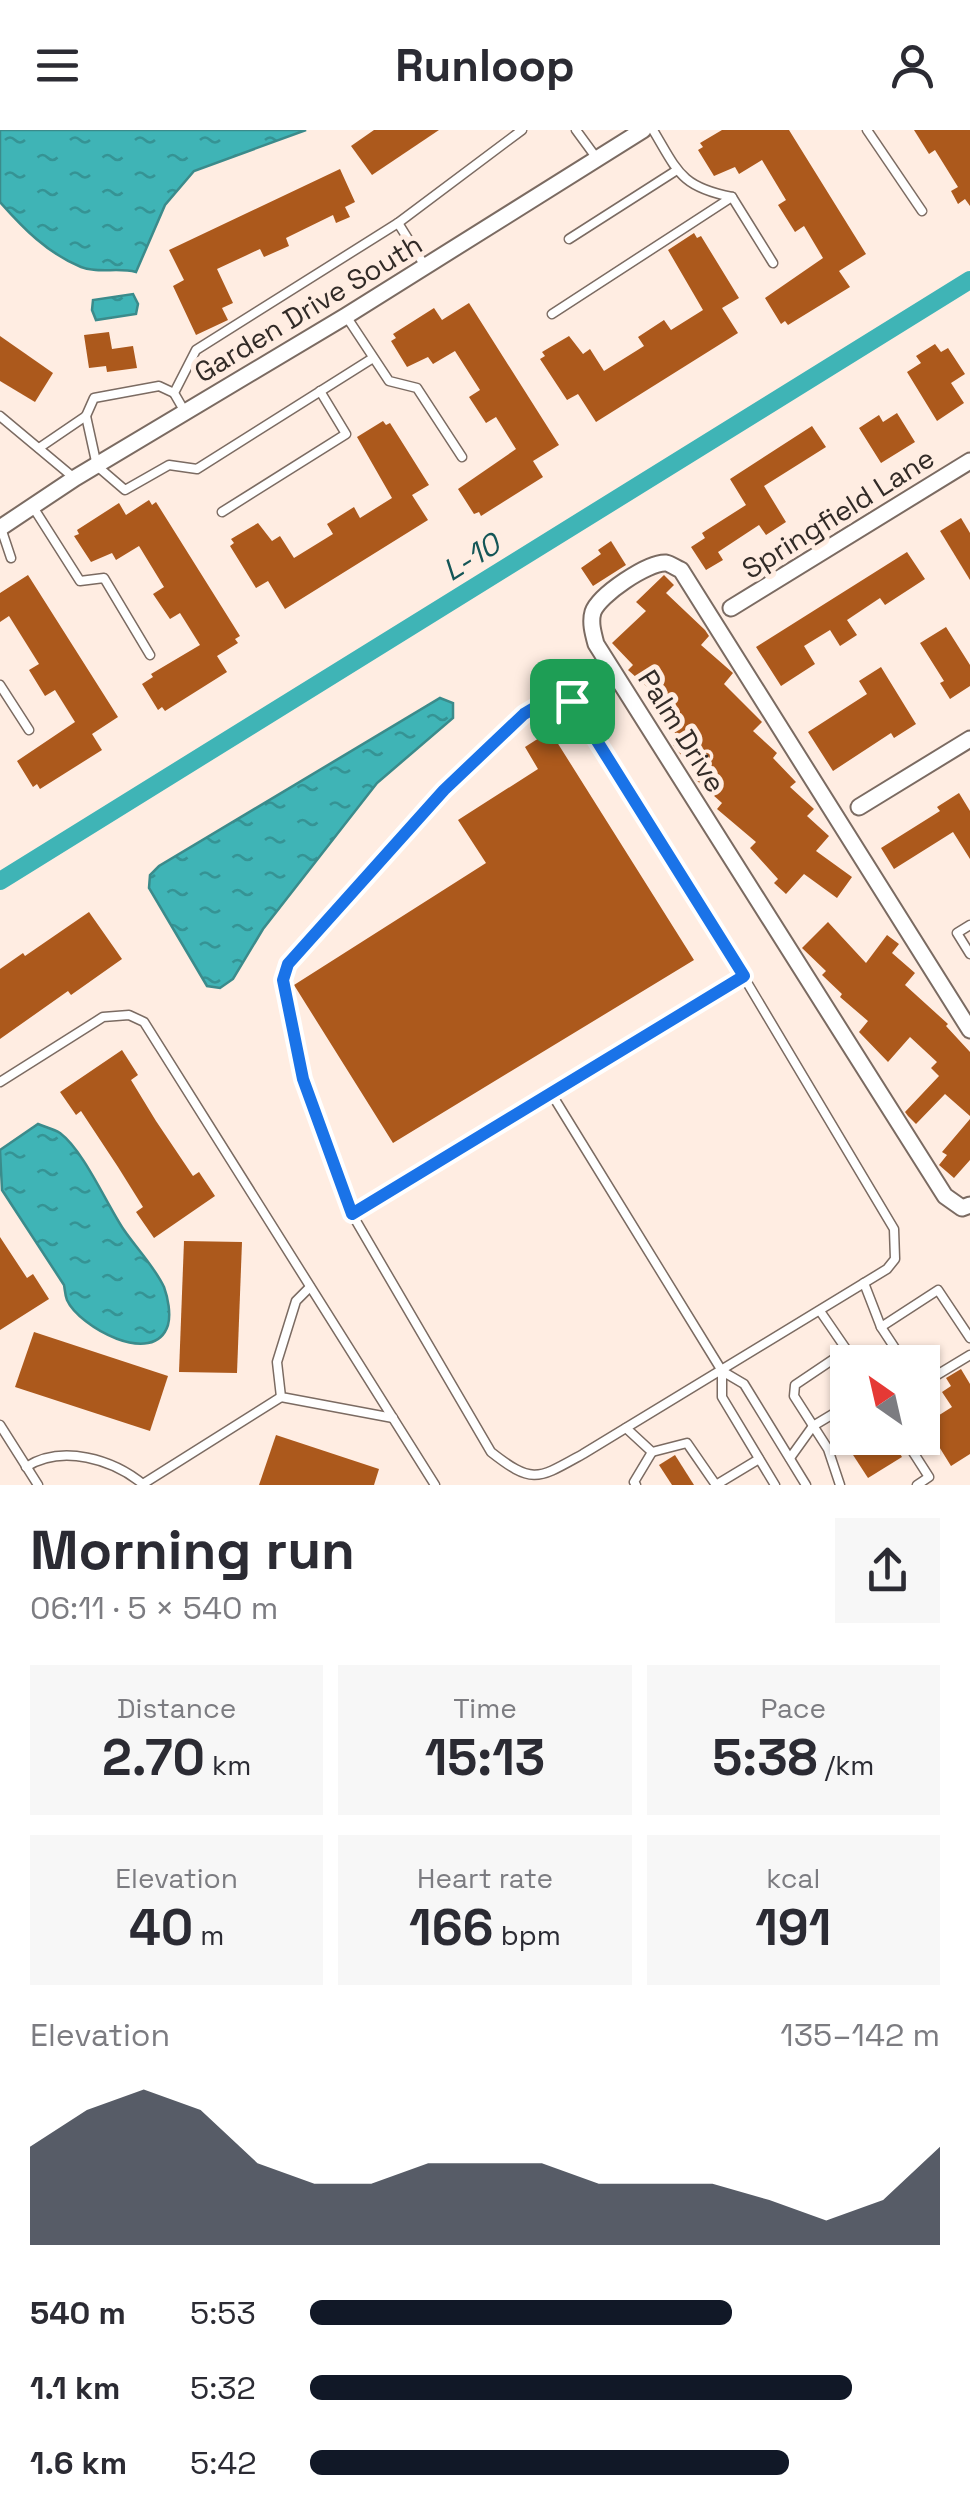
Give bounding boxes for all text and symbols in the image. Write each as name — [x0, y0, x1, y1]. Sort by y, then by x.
text: Runloop — [395, 37, 575, 94]
icon: menu — [30, 38, 85, 93]
icon: person — [885, 38, 940, 93]
street label: Garden Drive South — [188, 226, 428, 390]
street label: Springfield Lane — [735, 439, 941, 587]
water label: L-10 — [435, 523, 509, 590]
pin — [530, 659, 615, 744]
street label: Palm Drive — [630, 663, 734, 799]
icon: arrive — [545, 674, 600, 729]
north arrow — [830, 1345, 940, 1455]
map controls — [830, 1345, 940, 1455]
text: Morning run — [30, 1515, 355, 1585]
button: share — [835, 1518, 940, 1623]
text: 06:11 · 5 × 540 m — [30, 1588, 278, 1628]
text: Distance — [117, 1690, 236, 1726]
text: Time — [453, 1690, 517, 1726]
text: Pace — [761, 1690, 826, 1726]
text: 2.70 — [102, 1726, 205, 1790]
text: 15:13 — [425, 1726, 545, 1790]
text: 5:38 — [712, 1726, 818, 1790]
text: km — [205, 1747, 251, 1783]
text: /km — [818, 1747, 874, 1783]
text: Elevation — [115, 1860, 238, 1896]
text: Heart rate — [417, 1860, 553, 1896]
text: kcal — [766, 1860, 820, 1896]
text: 40 — [129, 1896, 193, 1960]
text: 166 — [409, 1896, 494, 1960]
text: 191 — [755, 1896, 831, 1960]
text: m — [193, 1917, 224, 1953]
text: bpm — [494, 1917, 561, 1953]
text: Elevation — [30, 2015, 170, 2055]
text: 135–142 m — [780, 2015, 940, 2055]
text: 540 m — [30, 2293, 126, 2333]
text: 5:53 — [190, 2293, 256, 2333]
text: 1.1 km — [30, 2368, 120, 2408]
text: 5:32 — [190, 2368, 256, 2408]
text: 1.6 km — [30, 2443, 127, 2483]
text: 5:42 — [190, 2443, 257, 2483]

